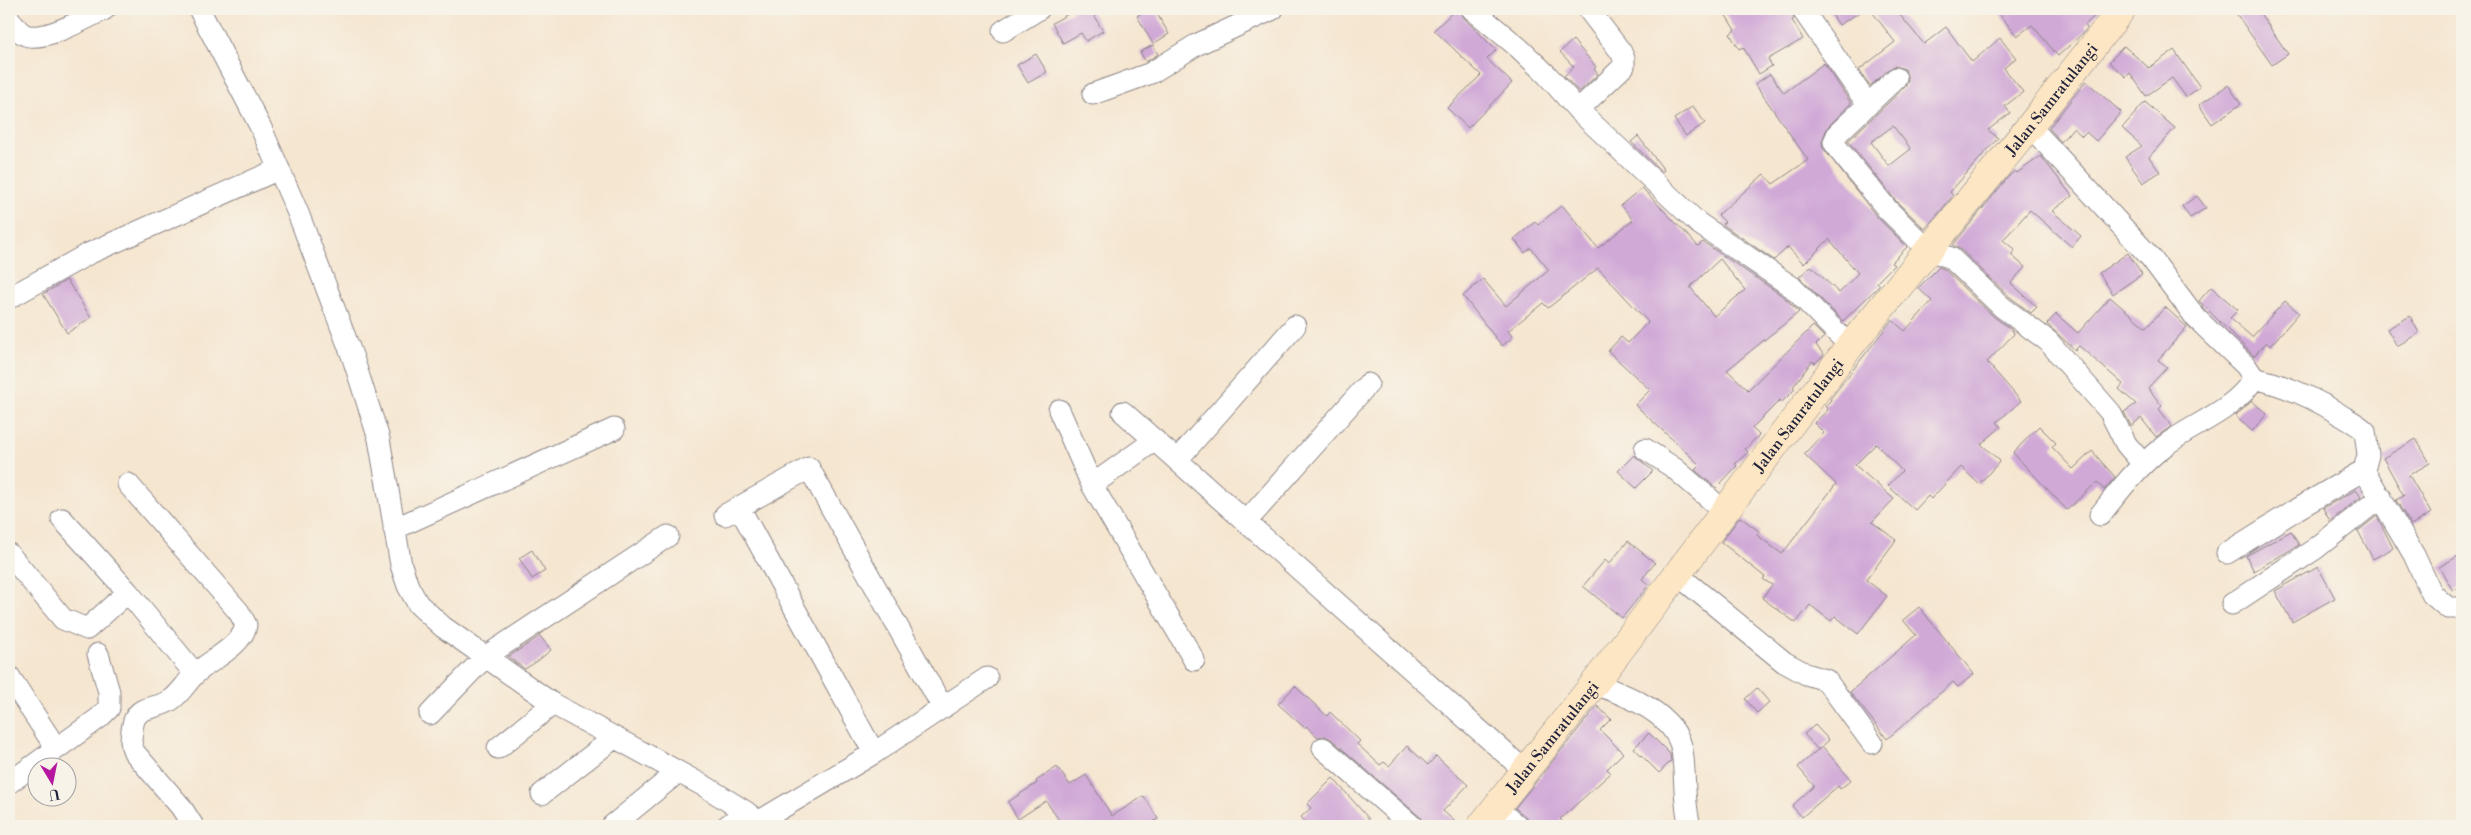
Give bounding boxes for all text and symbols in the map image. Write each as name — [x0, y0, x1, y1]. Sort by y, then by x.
street label: Jalan Samratulangi — [2001, 39, 2102, 161]
street label: Jalan Samratulangi — [1748, 355, 1848, 477]
street label: Jalan Samratulangi — [1501, 677, 1603, 798]
north arrow — [28, 758, 78, 808]
text: U — [47, 784, 61, 804]

